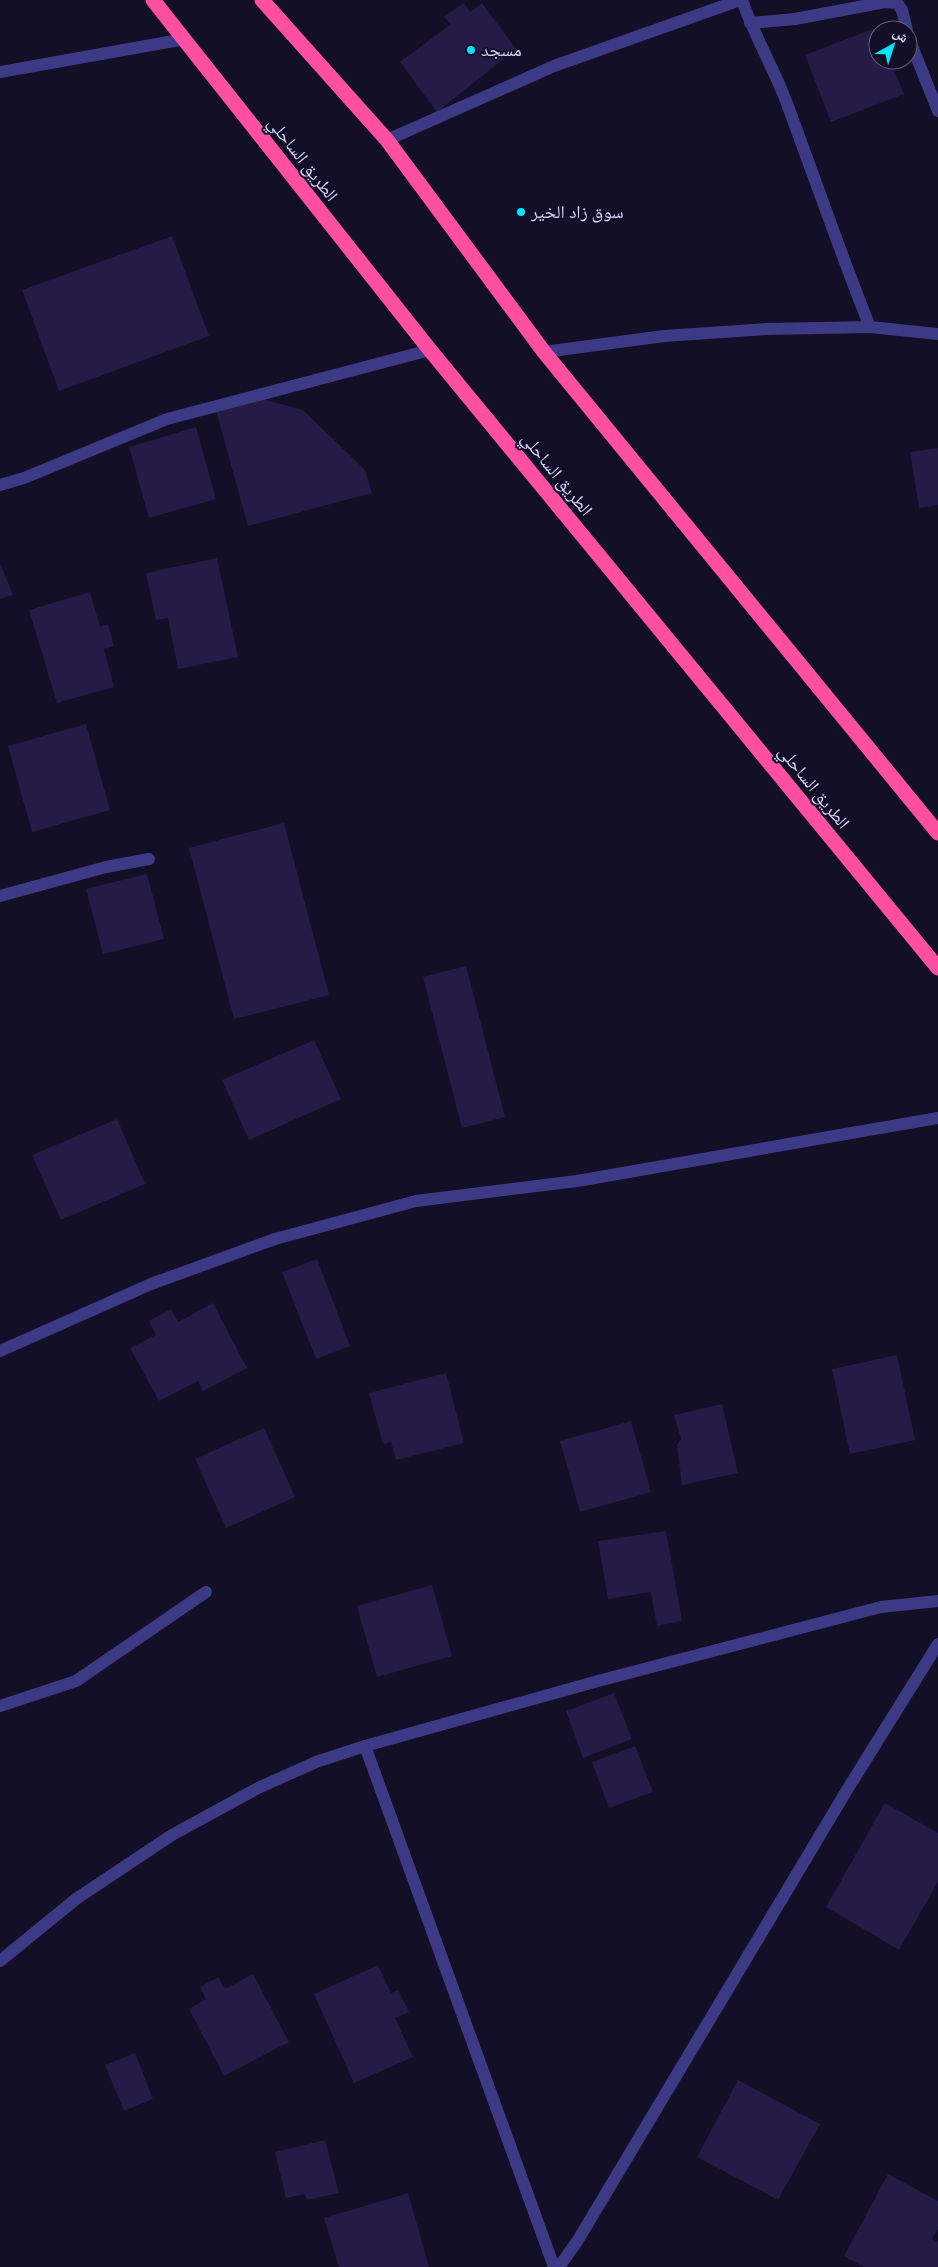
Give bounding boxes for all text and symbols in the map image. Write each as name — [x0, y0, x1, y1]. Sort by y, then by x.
north arrow — [868, 20, 918, 70]
text: ش — [890, 23, 913, 47]
place label: مسجد — [481, 39, 522, 61]
marker: مسجد — [465, 44, 477, 56]
street label: الطريق الساحلي — [260, 112, 343, 208]
place label: سوق زاد الخير — [530, 201, 624, 223]
marker: سوق زاد الخير — [515, 206, 527, 218]
street label: الطريق الساحلي — [514, 428, 597, 523]
street label: الطريق الساحلي — [771, 741, 854, 836]

